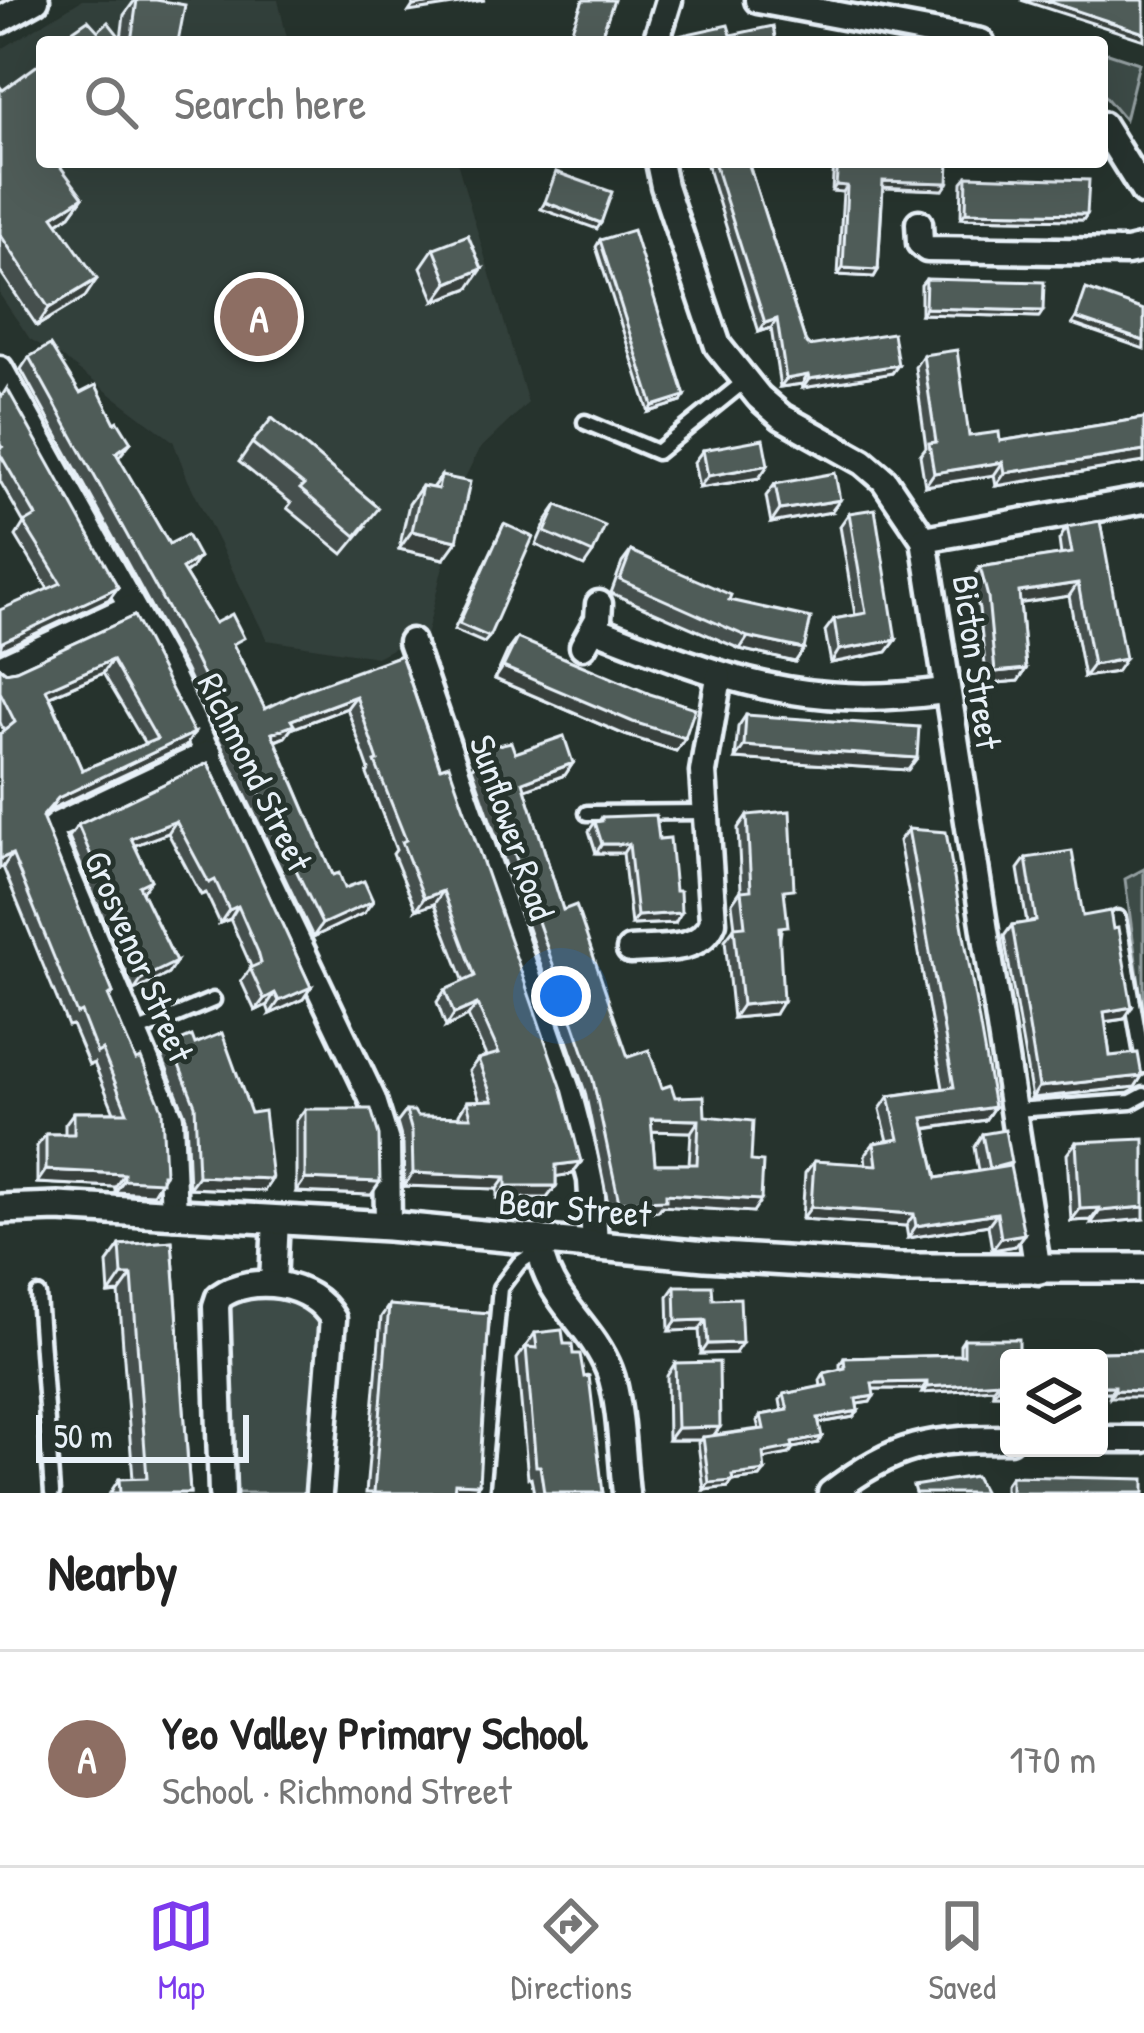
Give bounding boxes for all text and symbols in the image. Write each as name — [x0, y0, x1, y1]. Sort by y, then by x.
search box — [36, 36, 1108, 168]
icon: search — [78, 69, 144, 135]
text: Search here — [174, 72, 366, 133]
pin: A — [220, 272, 298, 362]
street label: Bicton Street — [942, 572, 1015, 753]
street label: Richmond Street — [187, 665, 325, 880]
street label: Sunflower Road — [459, 728, 567, 926]
street label: Grosvenor Street — [73, 843, 207, 1070]
your location — [531, 966, 591, 1026]
street label: Bear Street — [497, 1176, 654, 1238]
map controls — [1000, 1349, 1108, 1457]
button: layers — [1000, 1349, 1108, 1457]
scale bar — [36, 1409, 249, 1462]
text: 50 m — [54, 1414, 113, 1458]
text: Nearby — [48, 1537, 178, 1606]
text: Yeo Valley Primary School — [162, 1702, 587, 1763]
text: A — [77, 1732, 97, 1785]
text: 170 m — [1010, 1732, 1096, 1785]
text: School · Richmond Street — [162, 1763, 512, 1816]
tab: Map — [148, 1893, 214, 2009]
tab: Directions — [511, 1893, 632, 2009]
tab: Saved — [928, 1893, 996, 2009]

